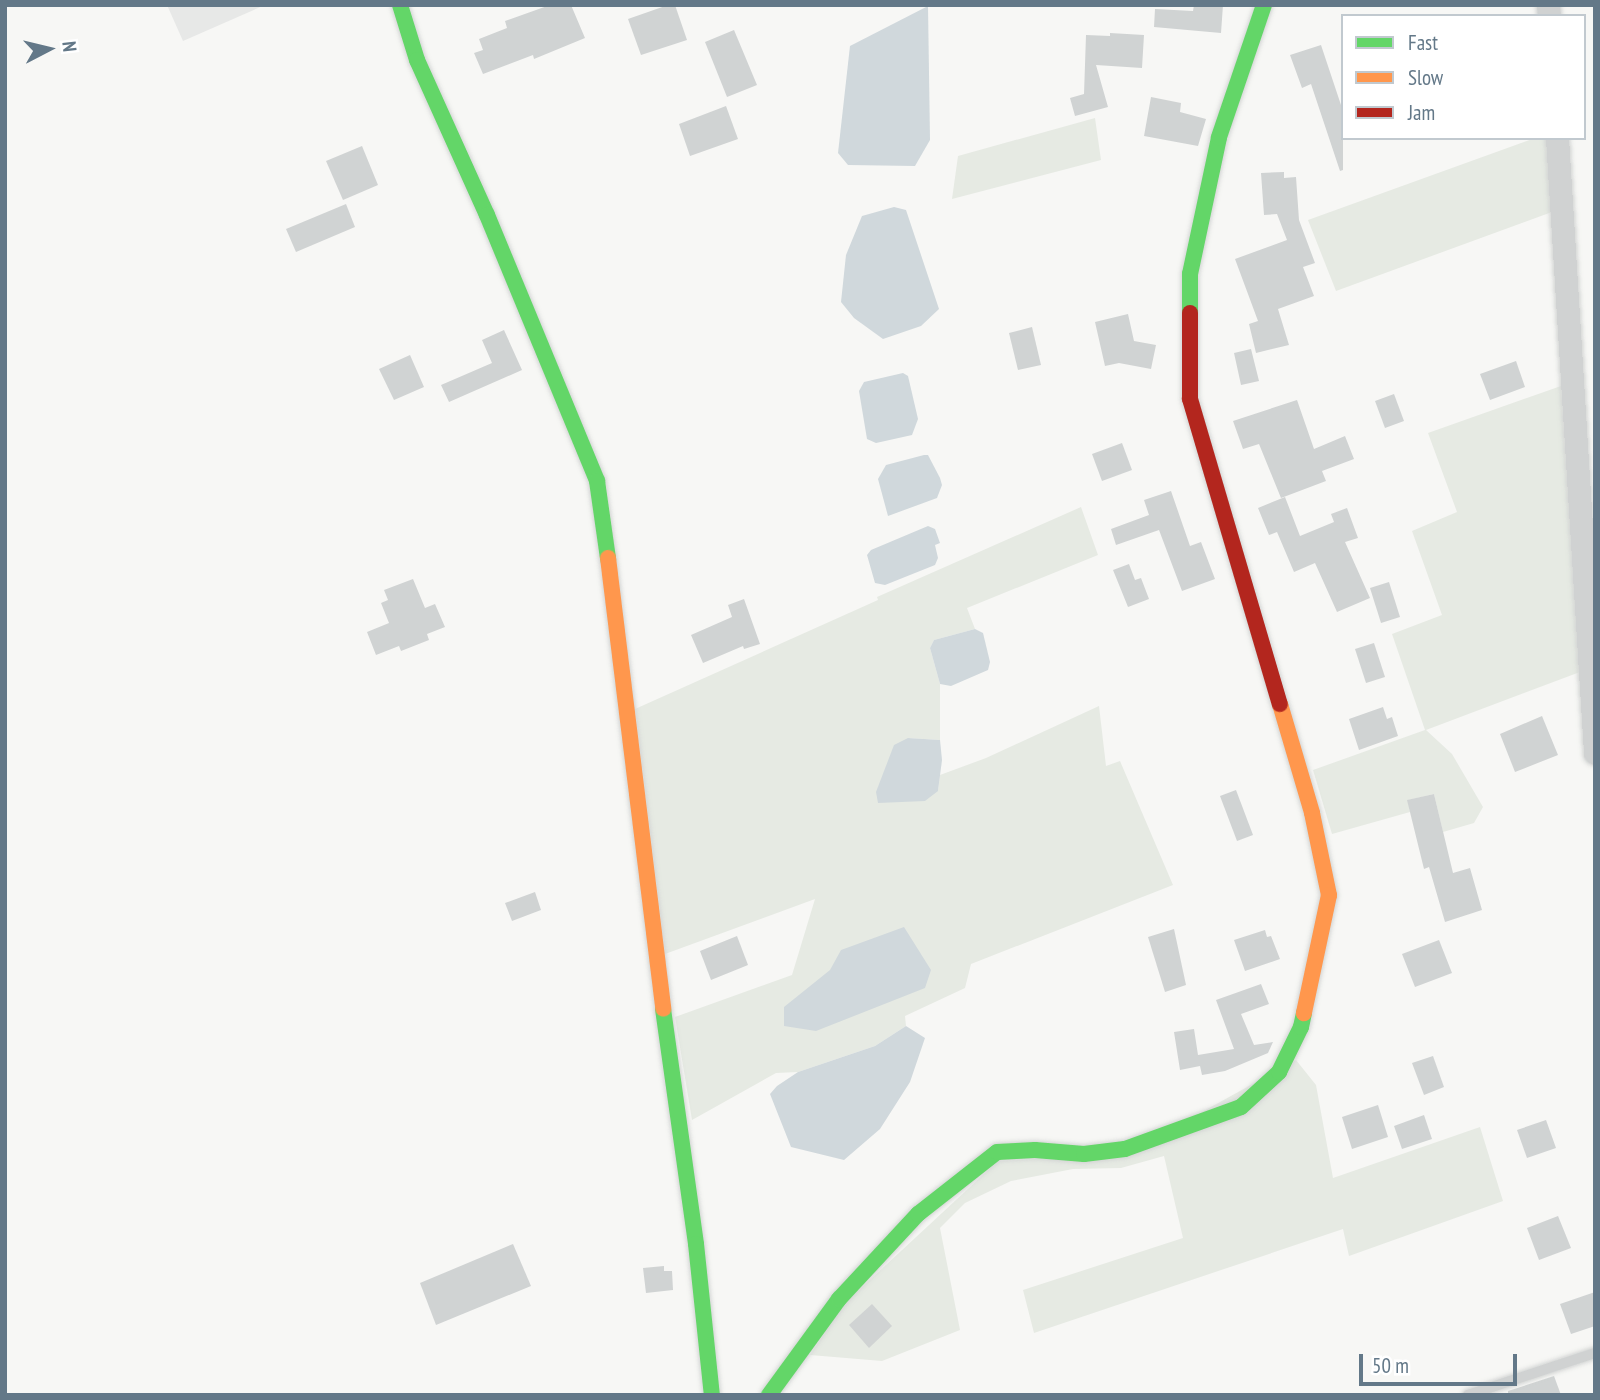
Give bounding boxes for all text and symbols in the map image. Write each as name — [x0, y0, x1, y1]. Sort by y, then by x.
north arrow — [14, 14, 84, 84]
legend — [1341, 14, 1586, 140]
text: Fast — [1408, 29, 1438, 56]
text: N — [57, 40, 82, 53]
text: Slow — [1408, 64, 1443, 91]
text: Jam — [1408, 99, 1435, 126]
scale bar — [1362, 1340, 1520, 1384]
text: 50 m — [1372, 1352, 1409, 1379]

